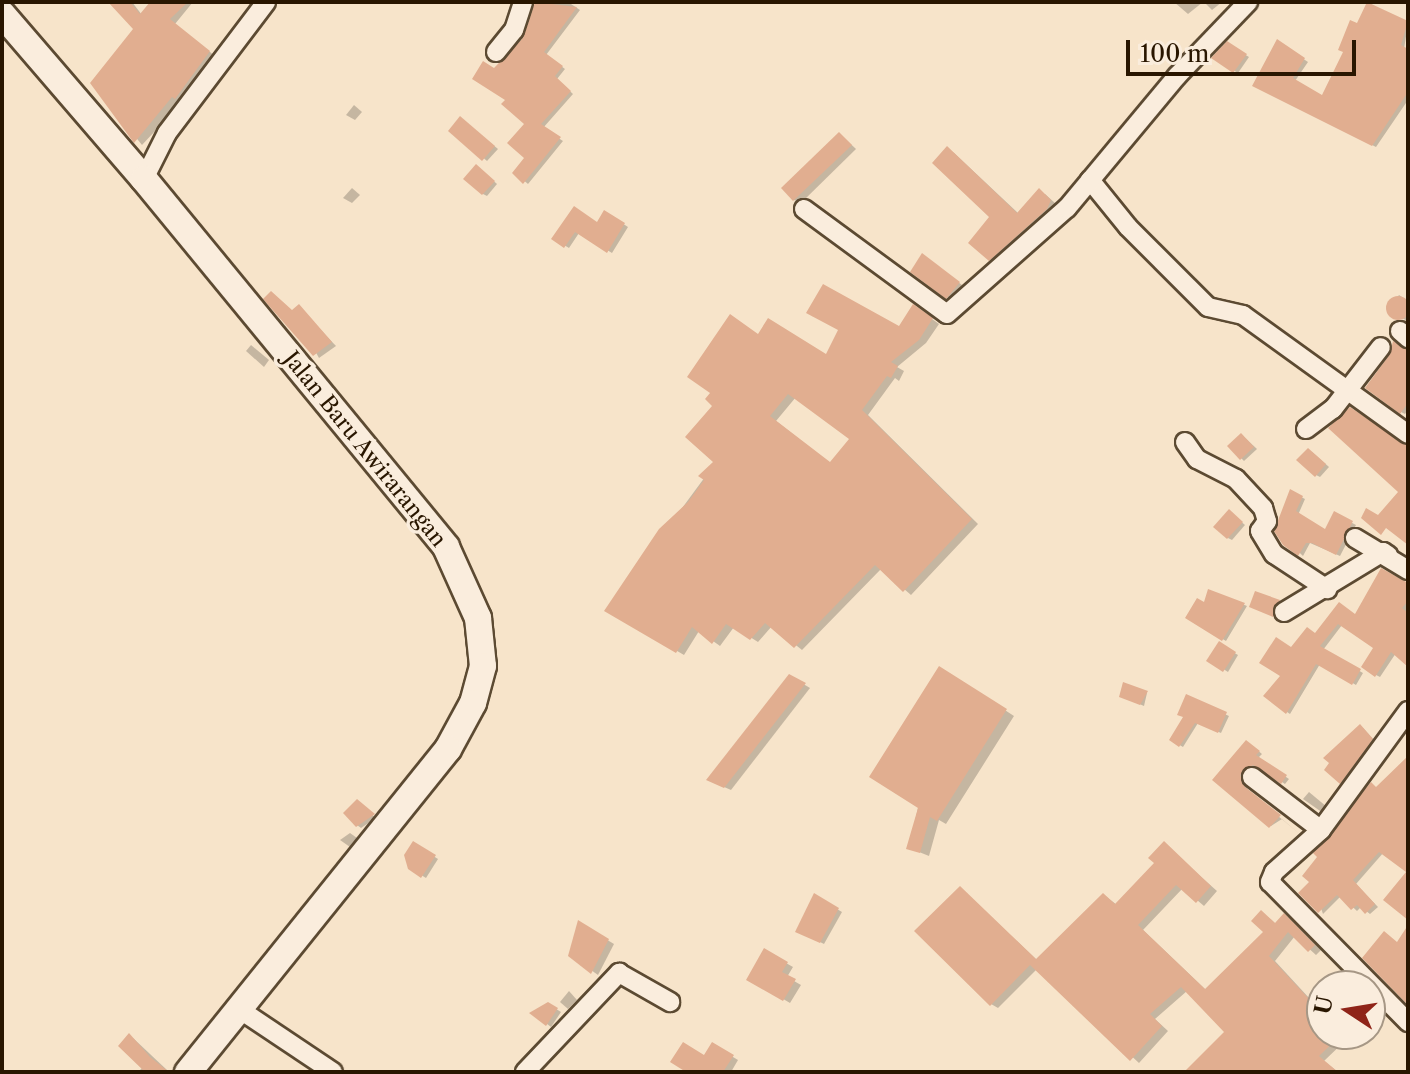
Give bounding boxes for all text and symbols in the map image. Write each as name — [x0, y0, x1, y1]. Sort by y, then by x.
scale bar — [1130, 24, 1360, 74]
text: 100 m — [1140, 39, 1209, 68]
street label: Jalan Baru Awirarangan — [278, 346, 452, 552]
north arrow — [1306, 970, 1386, 1050]
text: U — [1309, 994, 1339, 1017]

